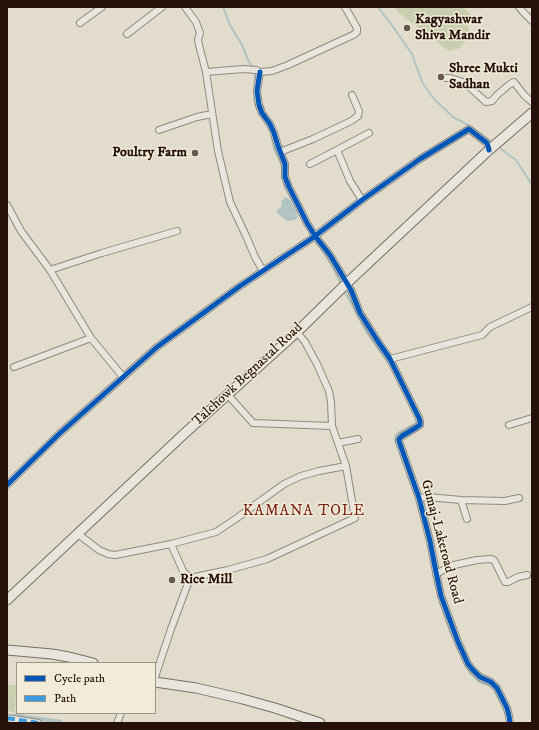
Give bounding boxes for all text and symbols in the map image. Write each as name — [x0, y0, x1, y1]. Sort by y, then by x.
place label: Kagyashwar Shiva Mandir — [415, 12, 490, 44]
marker: Kagyashwar Shiva Mandir — [402, 23, 412, 33]
place label: Shree Mukti Sadhan — [449, 61, 518, 94]
marker: Shree Mukti Sadhan — [436, 72, 446, 82]
place label: Poultry Farm — [112, 145, 187, 161]
marker: Poultry Farm — [190, 148, 200, 158]
street label: Talchowk Begnastal Road — [190, 320, 306, 430]
street label: Gumaj-Lakeroad Road — [416, 478, 466, 606]
district label: KAMANA TOLE — [243, 503, 365, 521]
place label: Rice Mill — [180, 572, 233, 588]
marker: Rice Mill — [167, 575, 177, 585]
legend — [16, 662, 156, 714]
text: Cycle path — [54, 671, 105, 686]
text: Path — [54, 691, 76, 706]

